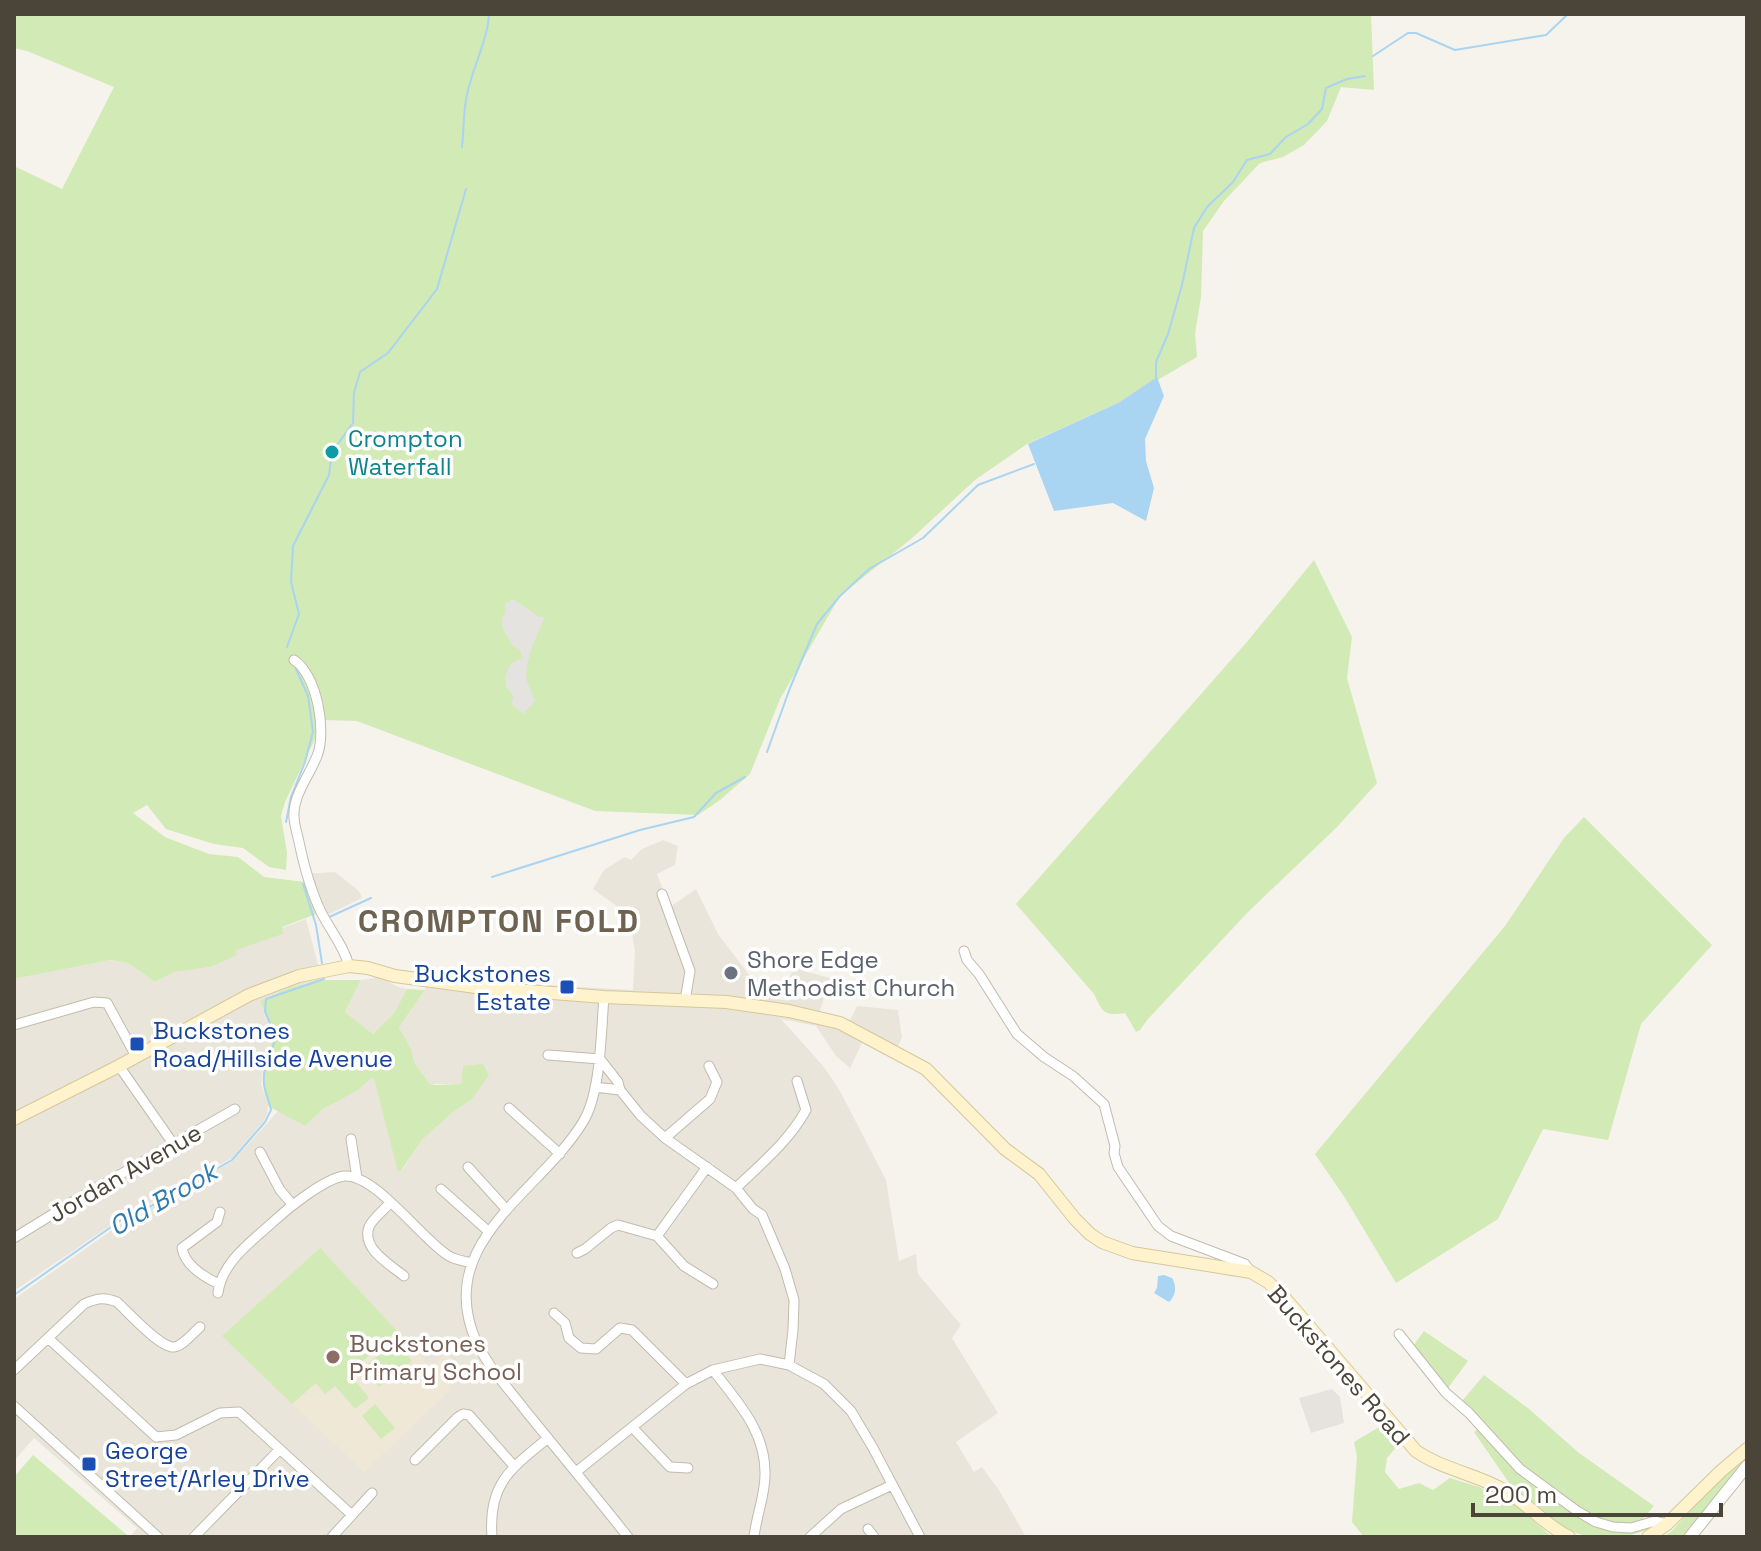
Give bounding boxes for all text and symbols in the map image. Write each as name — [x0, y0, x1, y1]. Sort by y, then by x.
place label: Crompton Waterfall — [348, 423, 463, 482]
marker: Crompton Waterfall — [323, 443, 341, 461]
district label: CROMPTON FOLD — [358, 901, 640, 941]
place label: Shore Edge Methodist Church — [747, 944, 955, 1003]
place label: Buckstones Estate — [414, 958, 551, 1017]
marker: Shore Edge Methodist Church — [722, 964, 740, 982]
marker: Buckstones Estate — [558, 978, 576, 996]
place label: Buckstones Road/Hillside Avenue — [153, 1015, 393, 1074]
marker: Buckstones Road/Hillside Avenue — [128, 1035, 146, 1053]
street label: Jordan Avenue — [43, 1117, 207, 1229]
water label: Old Brook — [103, 1153, 226, 1244]
street label: Buckstones Road — [1261, 1279, 1417, 1451]
place label: Buckstones Primary School — [349, 1328, 522, 1387]
marker: Buckstones Primary School — [324, 1348, 342, 1366]
place label: George Street/Arley Drive — [105, 1435, 310, 1494]
marker: George Street/Arley Drive — [80, 1455, 98, 1473]
scale bar — [1473, 1467, 1721, 1517]
text: 200 m — [1485, 1479, 1557, 1510]

